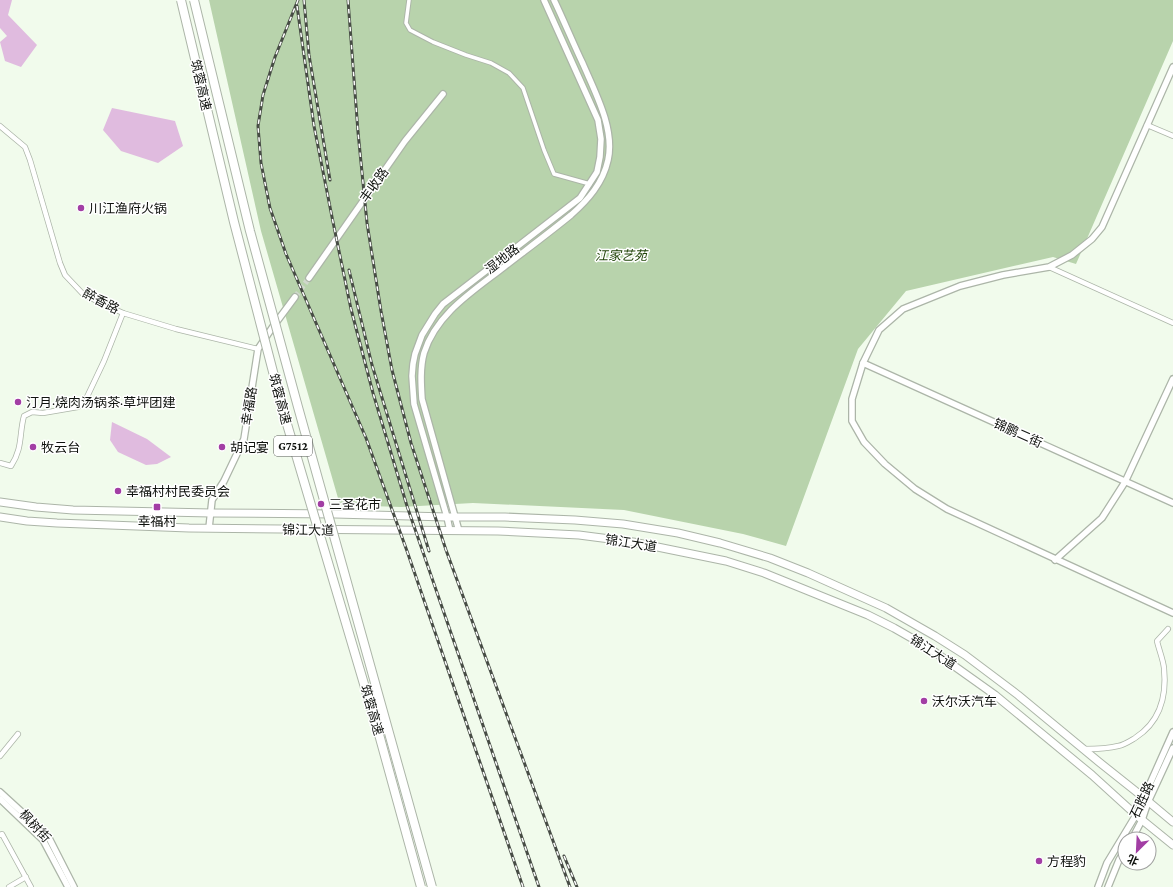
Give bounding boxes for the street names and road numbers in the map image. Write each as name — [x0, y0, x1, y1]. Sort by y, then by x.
street label: 筑蓉高速 — [188, 58, 214, 112]
street label: 丰收路 — [357, 165, 391, 205]
street label: 湿地路 — [482, 241, 522, 277]
street label: 醉香路 — [80, 285, 122, 317]
street label: 筑蓉高速 — [266, 372, 294, 426]
street label: 幸福路 — [239, 386, 259, 426]
street label: 锦鹏二街 — [991, 416, 1045, 450]
road number: G7512 — [274, 436, 312, 456]
street label: 锦江大道 — [282, 522, 334, 538]
street label: 锦江大道 — [604, 532, 658, 554]
street label: 锦江大道 — [907, 632, 959, 672]
street label: 筑蓉高速 — [358, 683, 386, 737]
street label: 石胜路 — [1127, 779, 1157, 821]
street label: 枫树街 — [16, 807, 54, 845]

